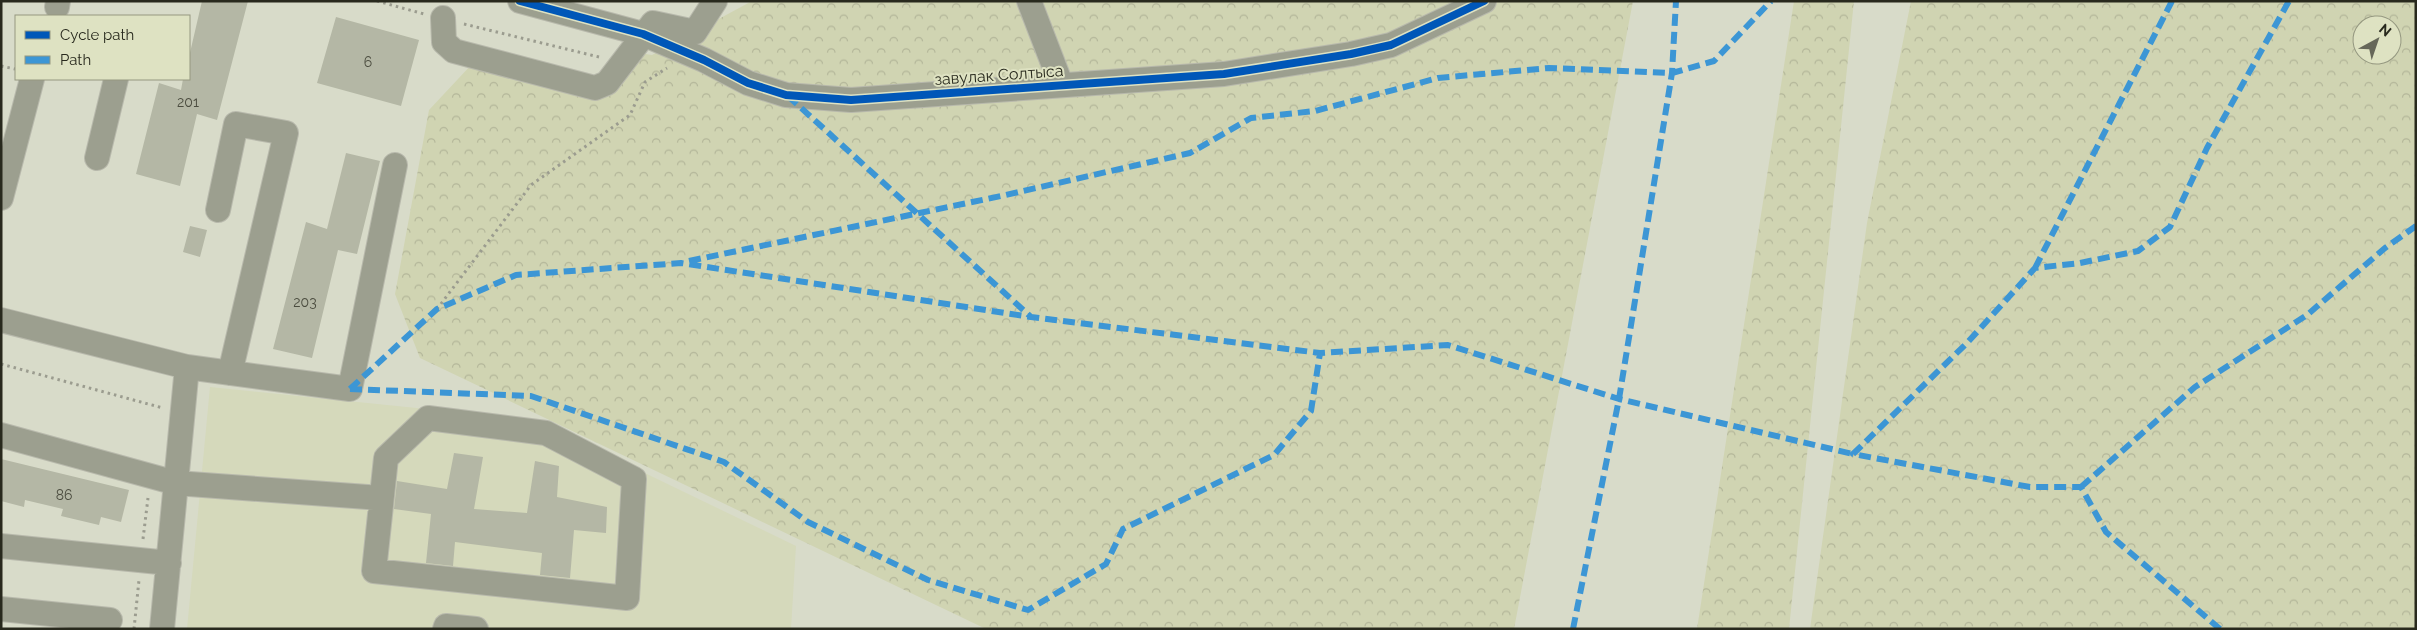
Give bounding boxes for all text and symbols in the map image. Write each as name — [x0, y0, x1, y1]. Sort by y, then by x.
legend — [15, 15, 190, 80]
north arrow — [2352, 15, 2402, 65]
text: N — [2376, 20, 2395, 40]
text: Cycle path — [60, 26, 134, 44]
text: Path — [60, 51, 91, 69]
house number: 6 — [364, 54, 372, 70]
street label: завулак Солтыса — [934, 61, 1064, 89]
house number: 201 — [177, 94, 199, 110]
house number: 203 — [293, 294, 317, 310]
house number: 86 — [56, 487, 72, 503]

